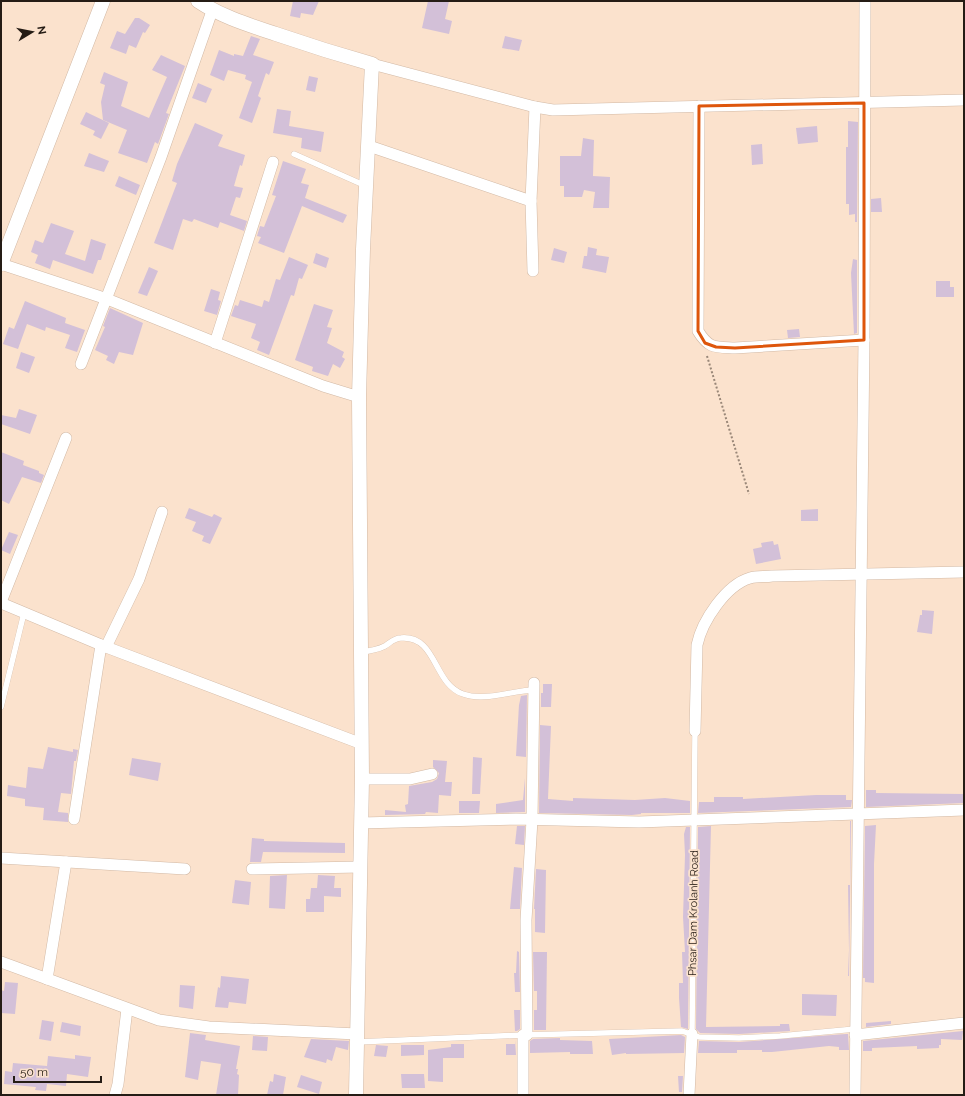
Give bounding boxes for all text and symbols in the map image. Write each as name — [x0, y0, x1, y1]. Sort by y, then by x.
north arrow — [12, 12, 52, 52]
text: N — [34, 25, 48, 36]
street label: Phsar Dam Krolanh Road — [686, 850, 701, 976]
scale bar — [14, 1058, 101, 1084]
text: 50 m — [20, 1065, 48, 1079]

